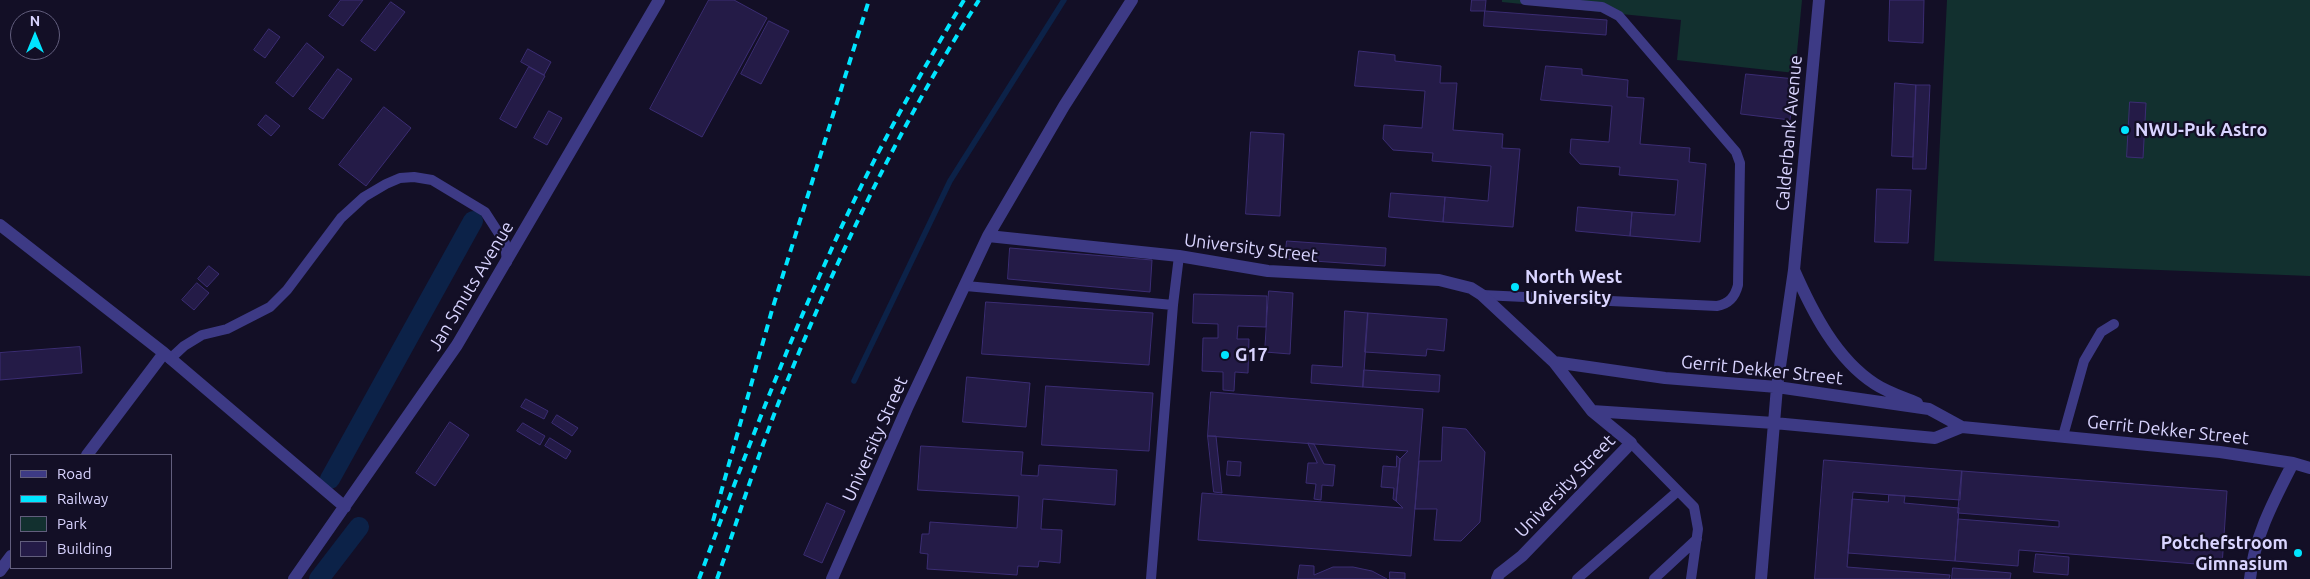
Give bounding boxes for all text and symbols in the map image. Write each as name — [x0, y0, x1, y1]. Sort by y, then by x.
north arrow — [10, 10, 60, 60]
text: N — [30, 13, 40, 29]
street label: Calderbank Avenue — [1771, 54, 1807, 212]
place label: NWU-Puk Astro — [2135, 119, 2267, 141]
marker: NWU-Puk Astro — [2119, 124, 2131, 136]
street label: Jan Smuts Avenue — [424, 217, 518, 355]
street label: University Street — [1183, 229, 1319, 267]
place label: North West University — [1525, 266, 1622, 308]
marker: North West University — [1509, 281, 1521, 293]
place label: G17 — [1235, 344, 1268, 366]
marker: G17 — [1219, 349, 1231, 361]
street label: Gerrit Dekker Street — [1680, 351, 1844, 389]
street label: University Street — [838, 373, 912, 505]
street label: Gerrit Dekker Street — [2086, 411, 2250, 449]
street label: University Street — [1510, 430, 1620, 542]
legend — [10, 454, 172, 569]
text: Road — [57, 465, 92, 482]
text: Railway — [57, 490, 108, 507]
text: Park — [57, 515, 87, 532]
place label: Potchefstroom Gimnasium — [2161, 532, 2288, 574]
text: Building — [57, 540, 112, 557]
marker: Potchefstroom Gimnasium — [2292, 547, 2304, 559]

